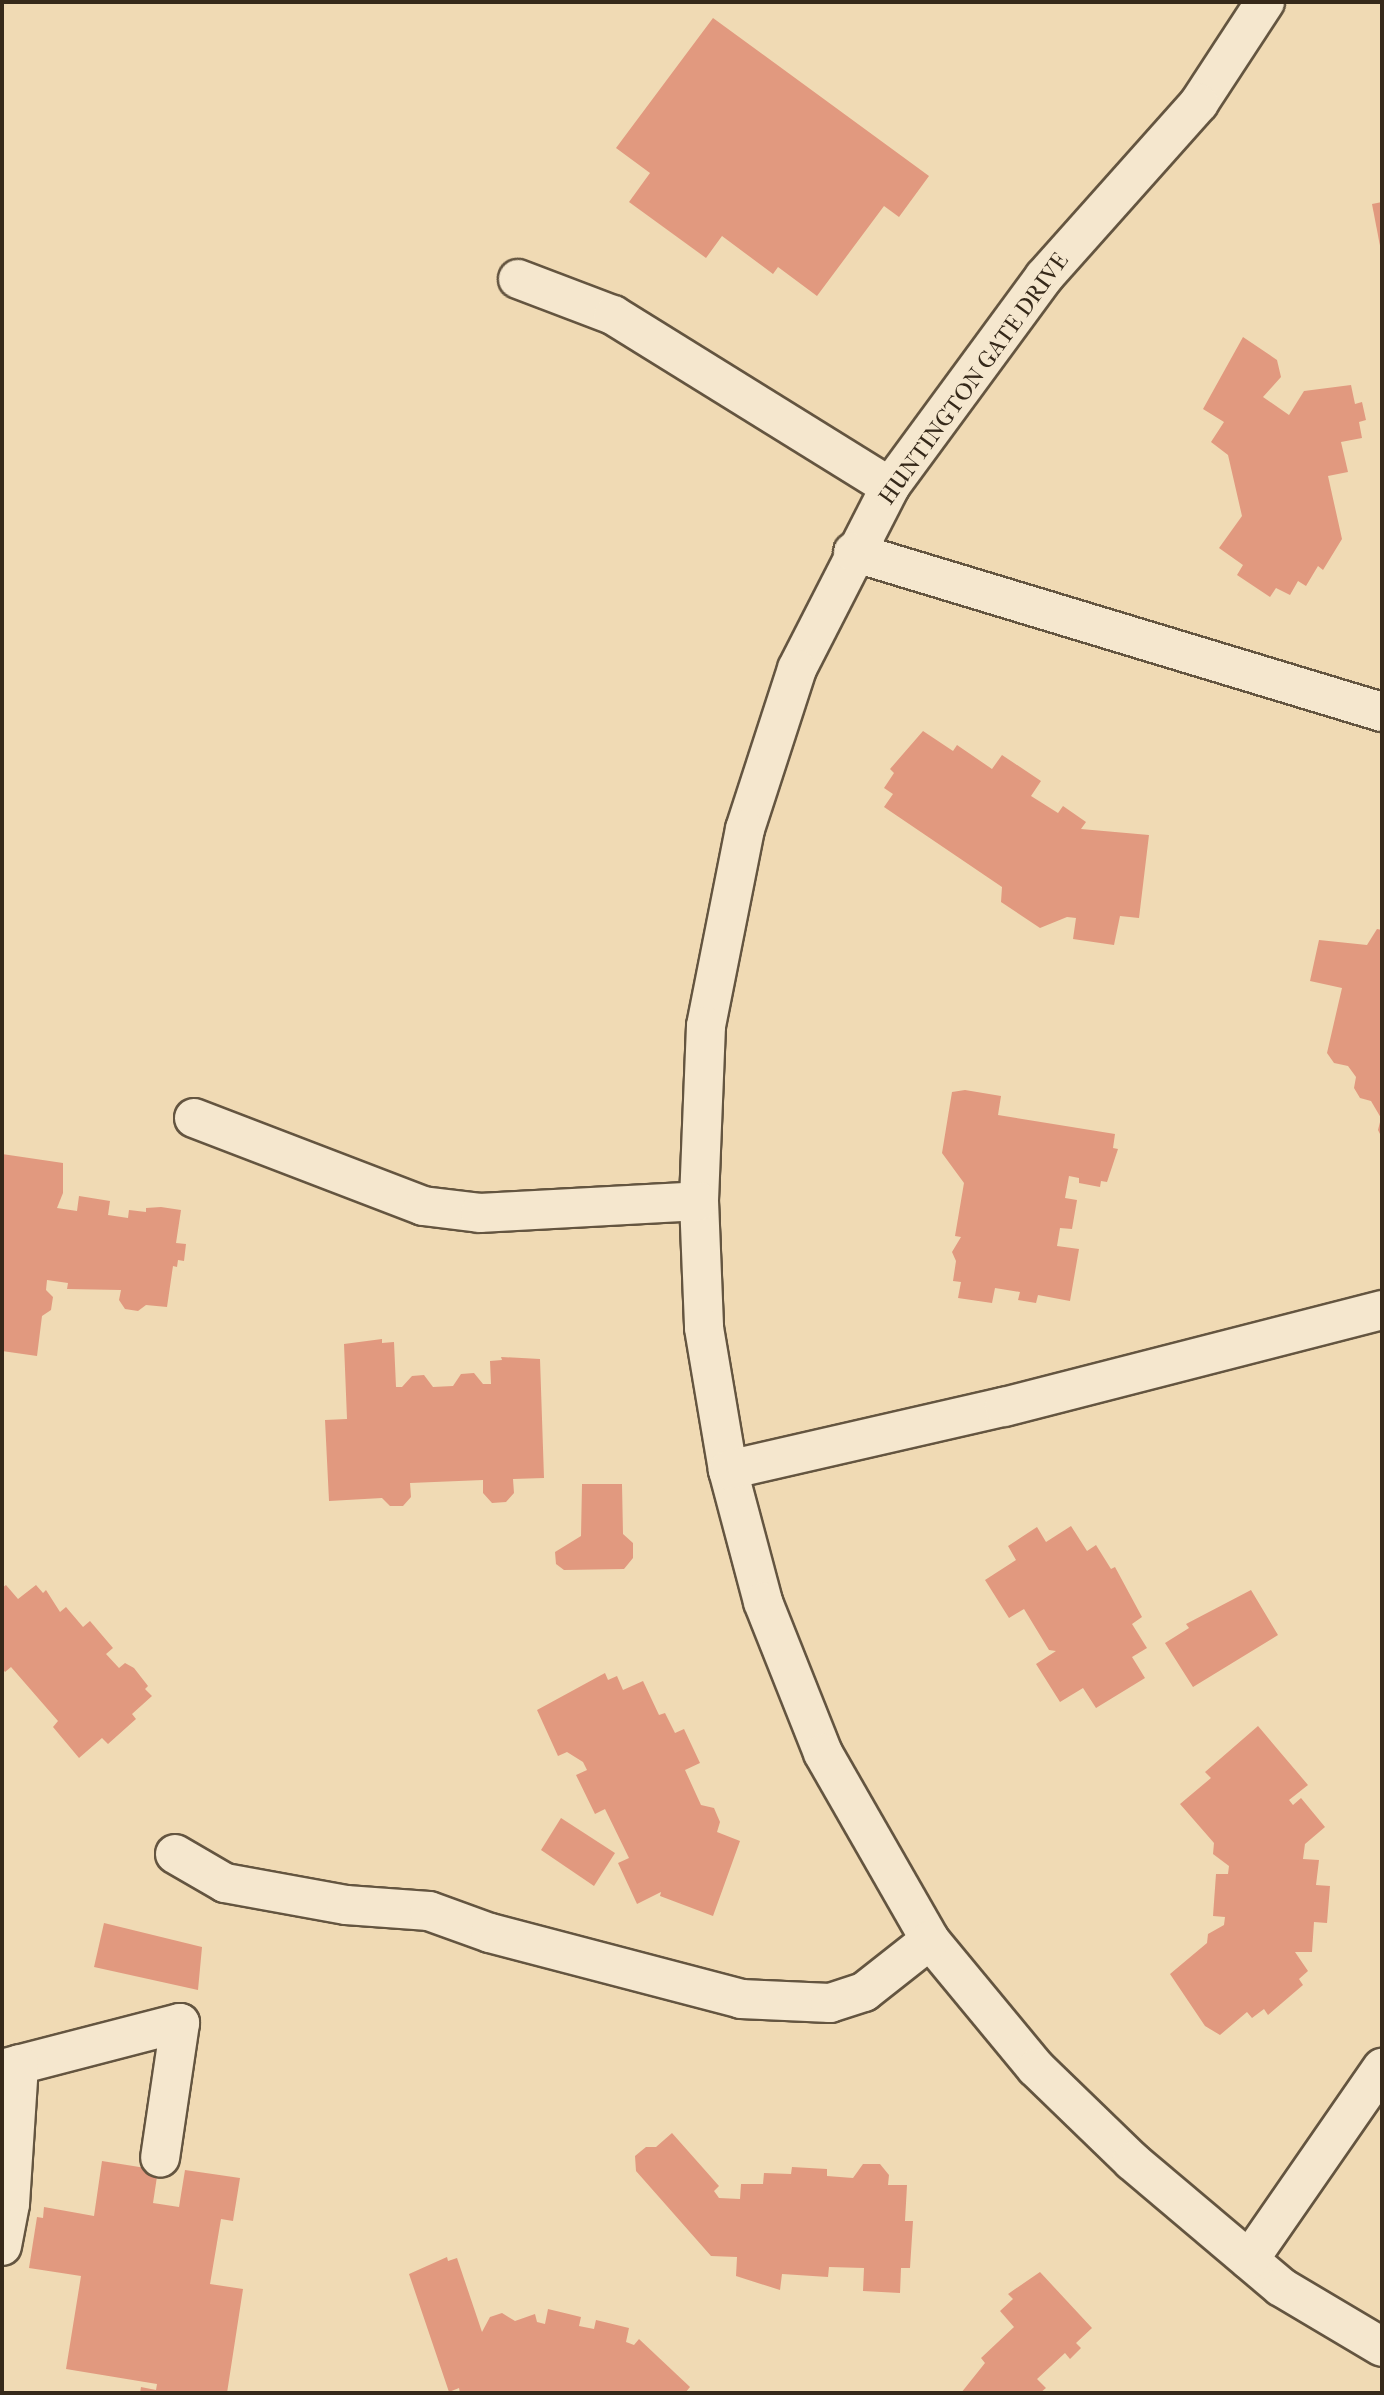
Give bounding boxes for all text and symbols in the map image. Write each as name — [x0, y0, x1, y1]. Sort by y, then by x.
street label: HUNTINGTON GATE DRIVE — [873, 248, 1075, 510]

